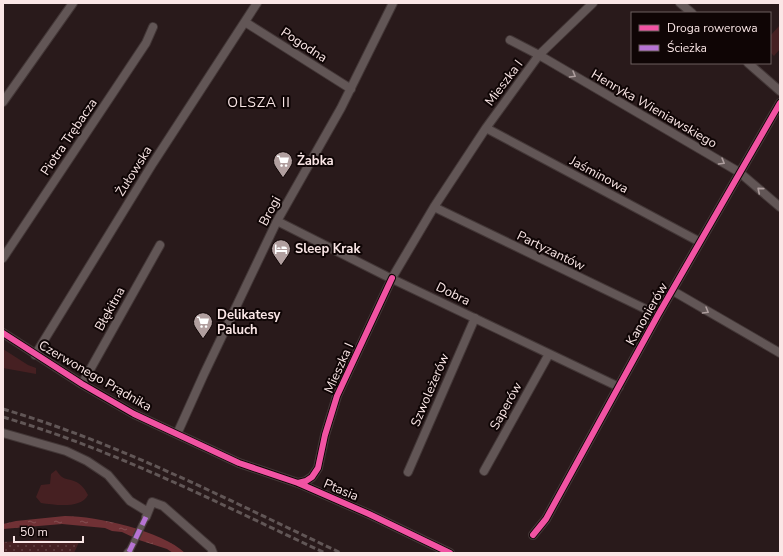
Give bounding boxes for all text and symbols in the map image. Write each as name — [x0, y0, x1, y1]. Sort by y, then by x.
legend — [631, 12, 771, 64]
text: Droga rowerowa — [667, 20, 758, 36]
street label: Pogodna — [277, 23, 331, 67]
text: Ścieżka — [667, 40, 707, 56]
street label: Mieszka I — [481, 56, 527, 110]
street label: Henryka Wieniawskiego — [588, 66, 720, 152]
one-way arrow — [569, 70, 576, 78]
district label: OLSZA II — [227, 93, 291, 112]
street label: Piotra Trębacza — [37, 95, 101, 179]
street label: Żułowska — [111, 142, 157, 200]
supermarket icon: Żabka — [272, 150, 294, 178]
place label: Żabka — [297, 152, 334, 170]
street label: Jaśminowa — [566, 152, 631, 198]
one-way arrow — [717, 157, 725, 164]
one-way arrow — [757, 187, 764, 194]
street label: Brogi — [255, 193, 285, 229]
street label: Partyzantów — [514, 227, 588, 275]
hotel icon: Sleep Krak — [270, 238, 292, 266]
place label: Sleep Krak — [295, 240, 361, 258]
street label: Dobra — [433, 278, 473, 310]
street label: Kanonierów — [622, 279, 672, 349]
street label: Błękitna — [91, 284, 129, 334]
place label: Delikatesy Paluch — [217, 306, 281, 339]
one-way arrow — [702, 306, 710, 313]
supermarket icon: Delikatesy Paluch — [192, 311, 214, 339]
street label: Czerwonego Prądnika — [35, 336, 155, 416]
street label: Mieszka I — [320, 340, 358, 396]
street label: Szwoleżerów — [406, 350, 454, 429]
street label: Saperów — [486, 379, 527, 433]
street label: Ptasia — [321, 475, 361, 505]
scale bar — [14, 518, 83, 544]
text: 50 m — [20, 524, 48, 540]

